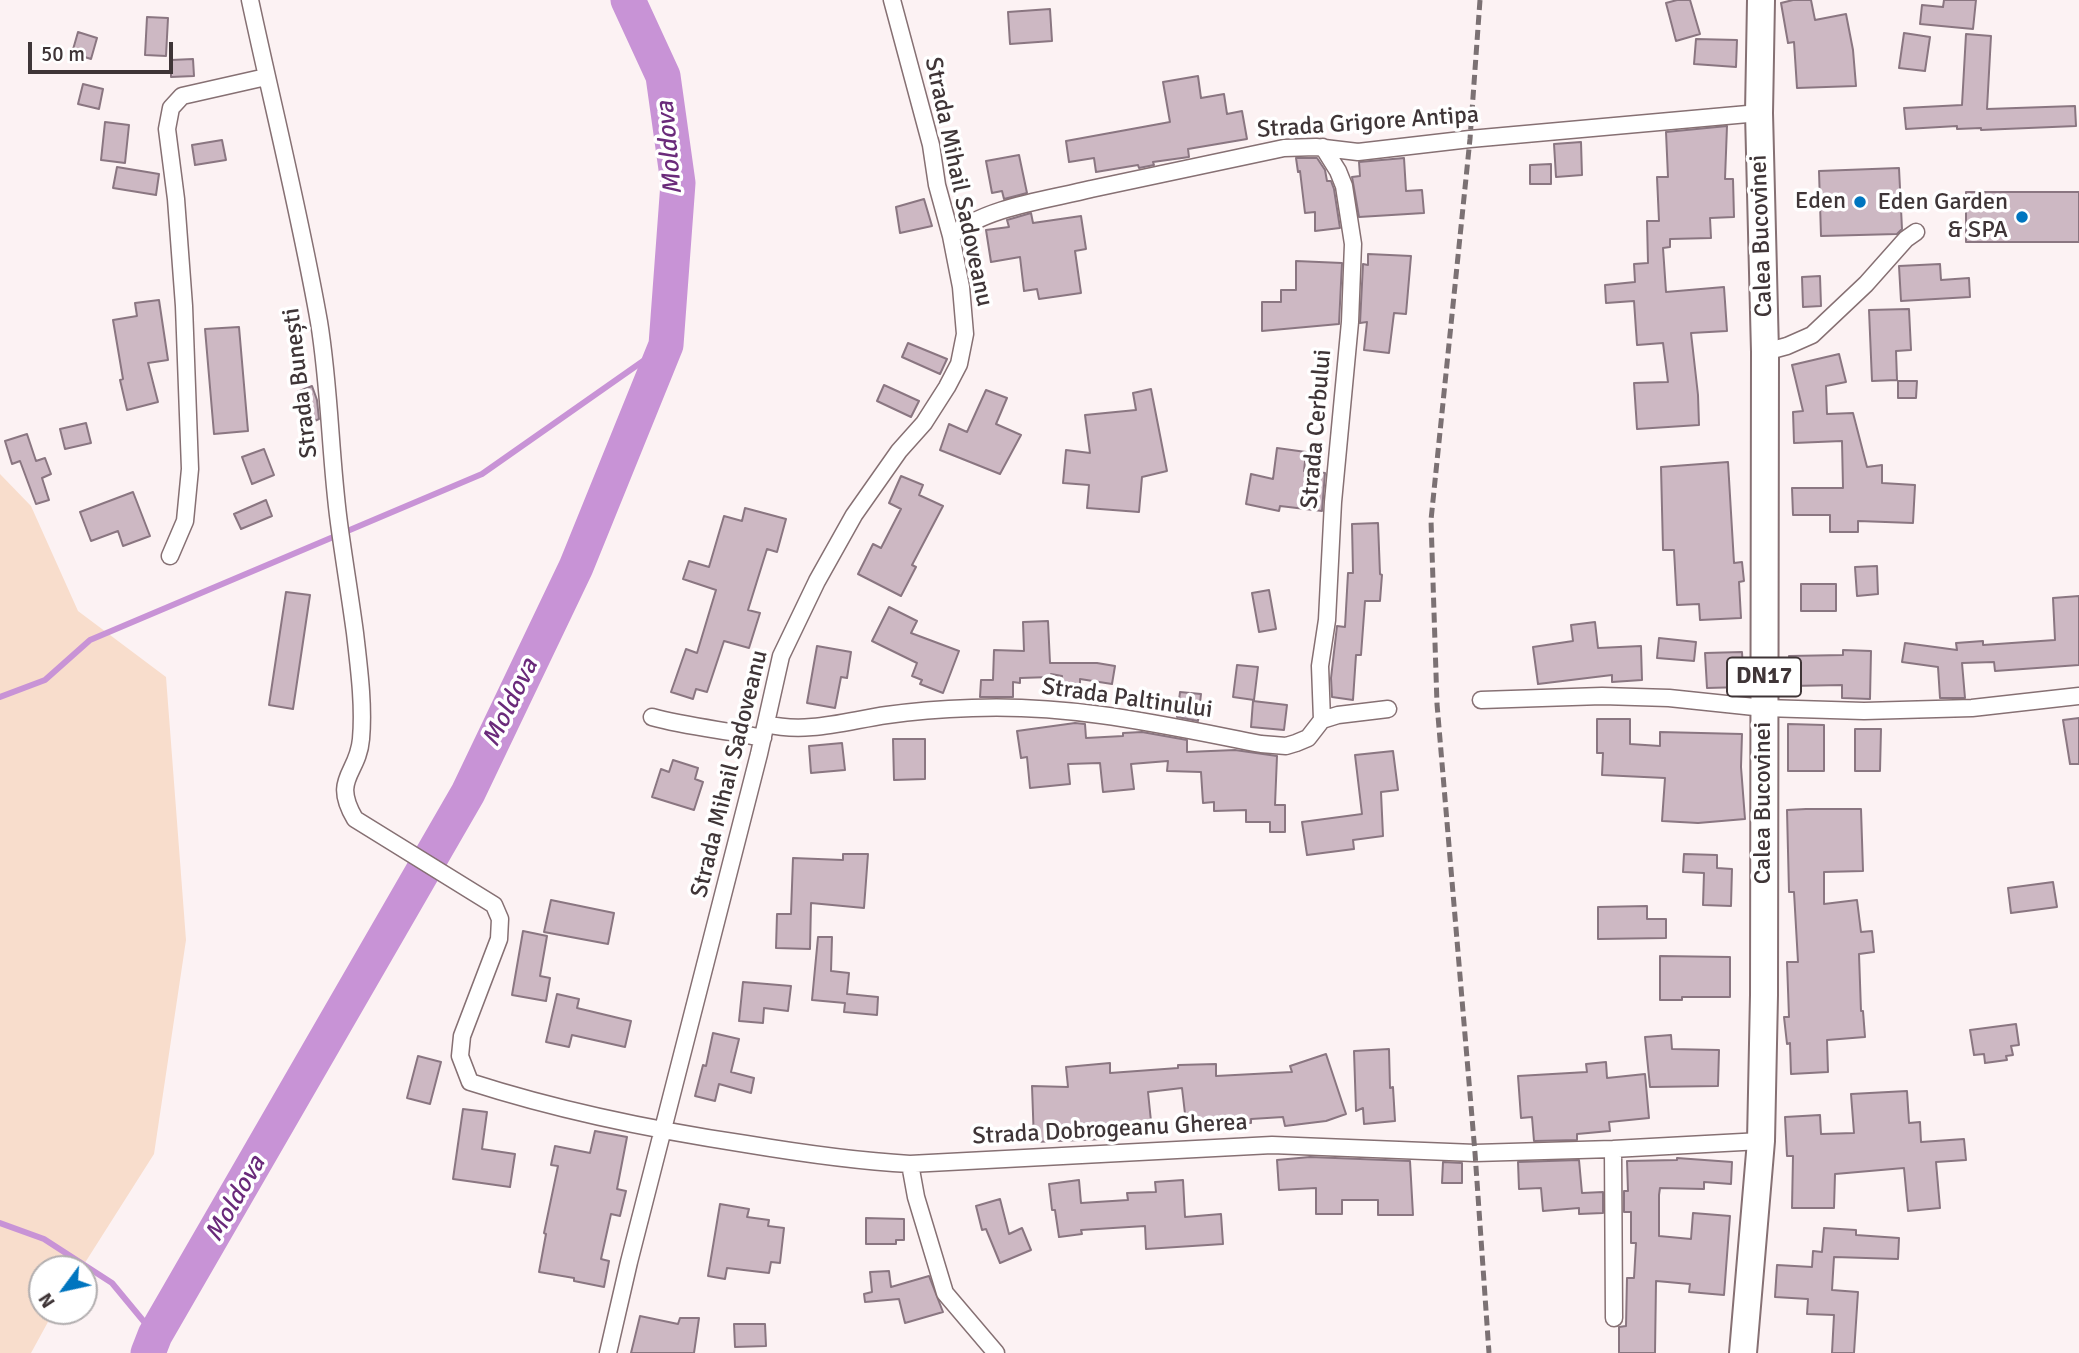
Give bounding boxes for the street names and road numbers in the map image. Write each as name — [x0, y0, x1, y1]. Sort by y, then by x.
street label: Strada Mihail Sadoveanu — [918, 55, 998, 309]
street label: Strada Grigore Antipa — [1256, 101, 1480, 145]
street label: Calea Bucovinei — [1745, 154, 1779, 318]
street label: Strada Bunești — [278, 306, 324, 460]
street label: Strada Cerbului — [1296, 348, 1338, 510]
street label: Strada Mihail Sadoveanu — [685, 647, 775, 901]
road number: DN17 — [1727, 657, 1801, 696]
street label: Strada Paltinului — [1040, 673, 1214, 725]
street label: Calea Bucovinei — [1750, 722, 1778, 884]
street label: Strada Dobrogeanu Gherea — [972, 1108, 1248, 1152]

